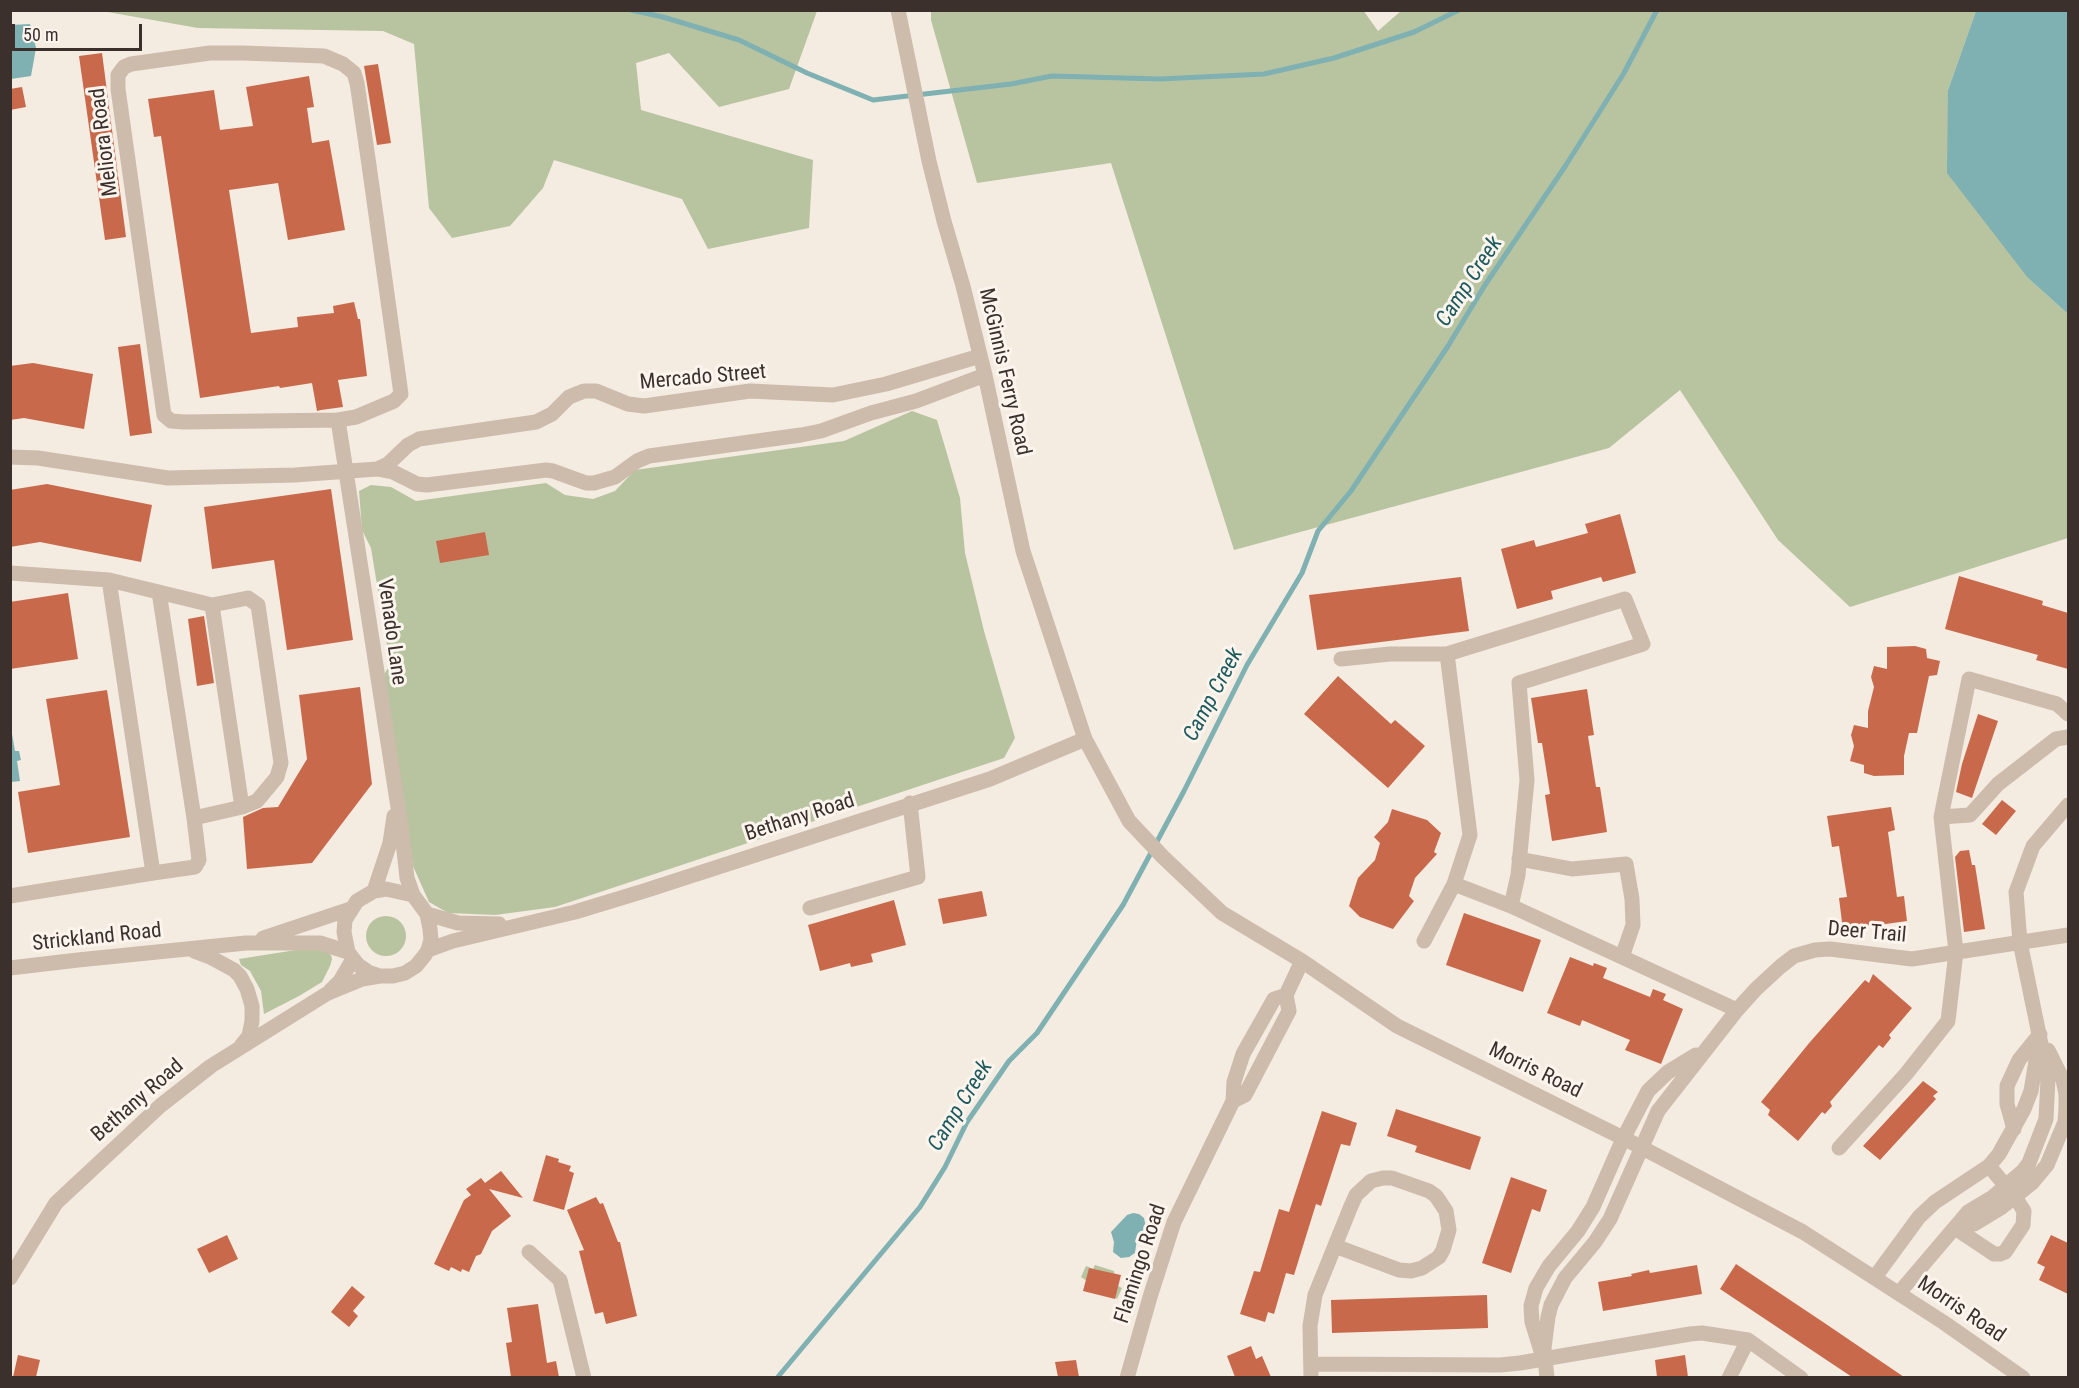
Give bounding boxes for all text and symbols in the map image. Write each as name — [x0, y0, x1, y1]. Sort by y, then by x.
scale bar — [15, 12, 146, 50]
text: 50 m — [23, 24, 58, 45]
street label: Meliora Road — [86, 86, 124, 198]
water label: Camp Creek — [1431, 232, 1509, 332]
street label: McGinnis Ferry Road — [973, 286, 1035, 458]
street label: Mercado Street — [639, 360, 767, 396]
street label: Venado Lane — [371, 577, 411, 687]
water label: Camp Creek — [1178, 644, 1250, 746]
street label: Bethany Road — [742, 788, 858, 848]
street label: Deer Trail — [1827, 917, 1907, 949]
street label: Strickland Road — [31, 919, 163, 957]
street label: Morris Road — [1484, 1038, 1586, 1104]
street label: Bethany Road — [87, 1054, 189, 1148]
water label: Camp Creek — [923, 1056, 999, 1156]
street label: Flamingo Road — [1110, 1201, 1172, 1327]
street label: Morris Road — [1912, 1271, 2010, 1349]

